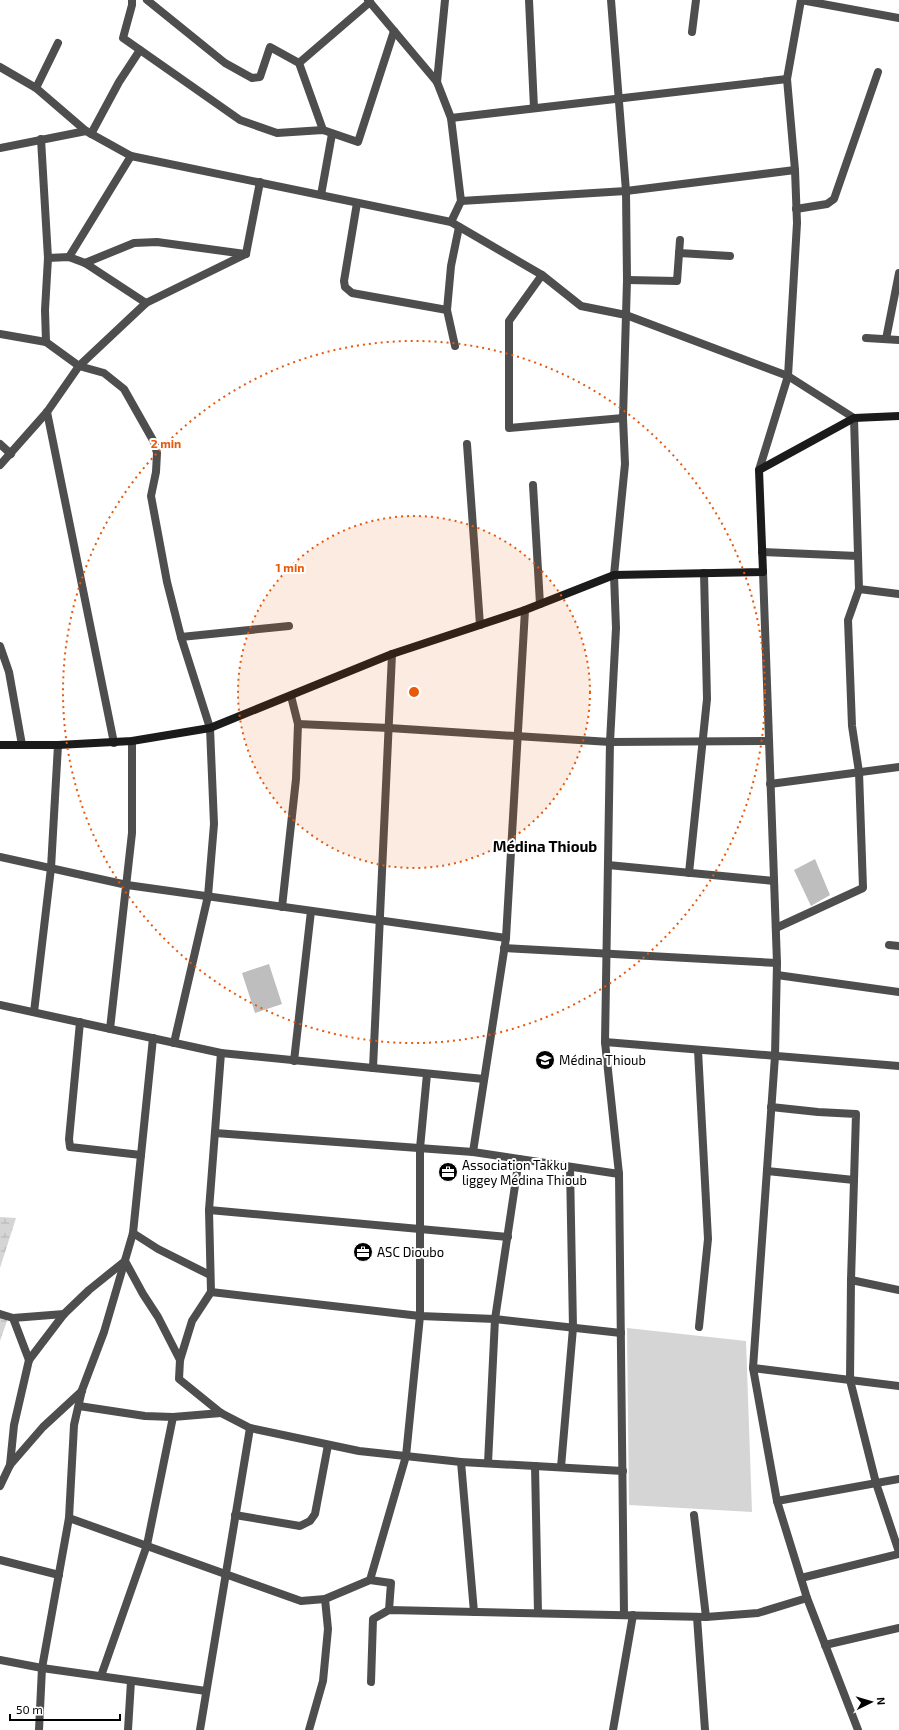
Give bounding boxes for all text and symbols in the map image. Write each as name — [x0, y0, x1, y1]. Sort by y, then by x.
text: 2 min — [151, 436, 181, 450]
text: 1 min — [276, 560, 304, 574]
centre of rings — [407, 685, 421, 699]
district label: Médina Thioub — [493, 837, 597, 855]
school or university icon: Médina Thioub — [534, 1049, 556, 1071]
place label: Médina Thioub — [559, 1052, 646, 1068]
place label: Association Takku liggey Médina Thioub — [462, 1157, 587, 1188]
office icon: Association Takku liggey Médina Thioub — [437, 1161, 459, 1183]
office icon: ASC Dioubo — [352, 1241, 374, 1263]
place label: ASC Dioubo — [377, 1244, 444, 1260]
north arrow — [851, 1682, 891, 1722]
scale bar — [10, 1696, 120, 1722]
text: N — [875, 1697, 888, 1706]
text: 50 m — [16, 1702, 43, 1716]

